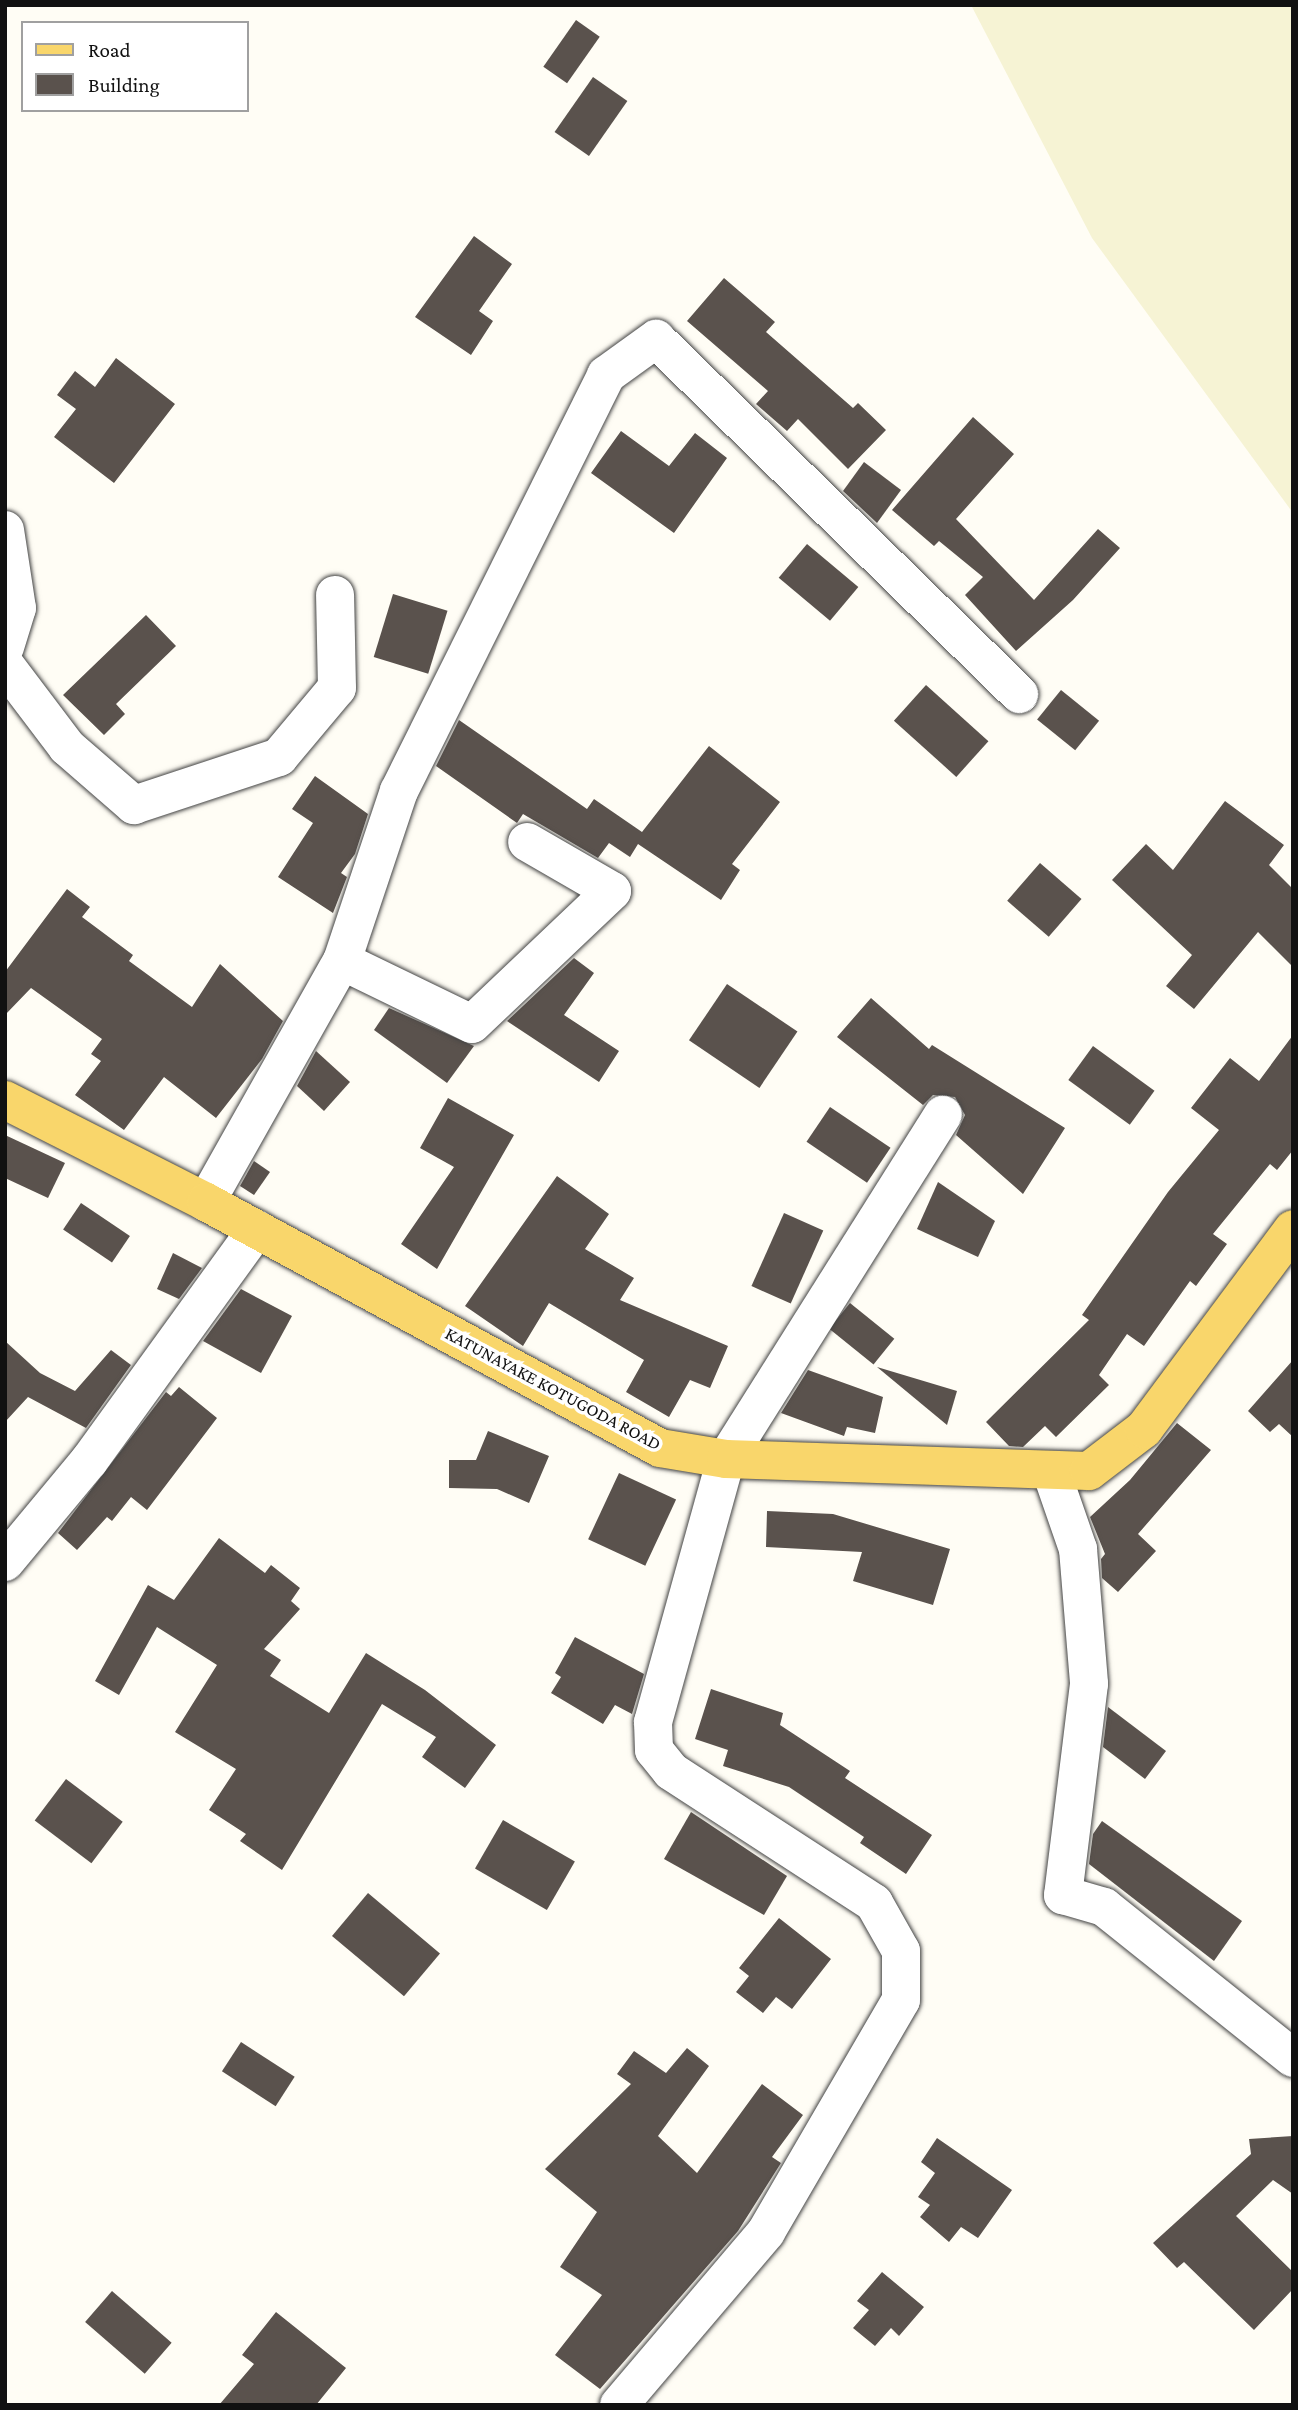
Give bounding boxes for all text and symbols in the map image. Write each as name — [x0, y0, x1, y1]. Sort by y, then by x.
legend — [21, 21, 248, 112]
text: Road — [88, 38, 131, 62]
text: Building — [88, 73, 160, 97]
street label: KATUNAYAKE KOTUGODA ROAD — [441, 1323, 665, 1455]

